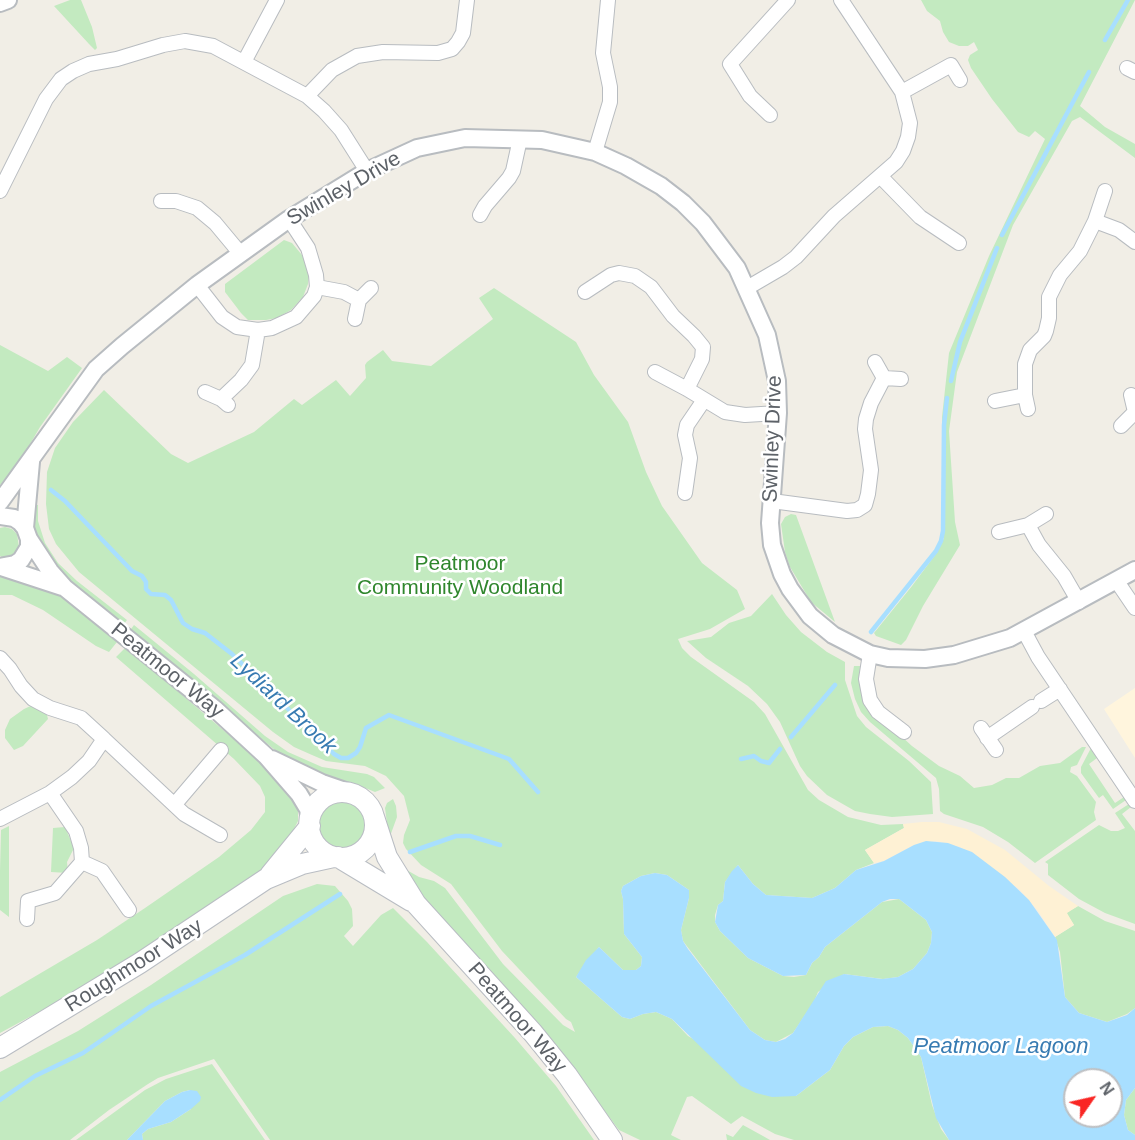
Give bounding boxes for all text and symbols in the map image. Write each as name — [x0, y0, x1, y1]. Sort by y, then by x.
street label: Swinley Drive — [283, 146, 405, 232]
street label: Swinley Drive — [758, 375, 788, 503]
park label: Peatmoor Community Woodland — [357, 551, 563, 601]
street label: Peatmoor Way — [105, 618, 229, 724]
water label: Lydiard Brook — [225, 648, 341, 760]
street label: Roughmoor Way — [61, 914, 207, 1018]
street label: Peatmoor Way — [462, 958, 572, 1078]
water label: Peatmoor Lagoon — [914, 1034, 1088, 1060]
north arrow — [1063, 1068, 1123, 1128]
text: N — [1096, 1079, 1117, 1098]

